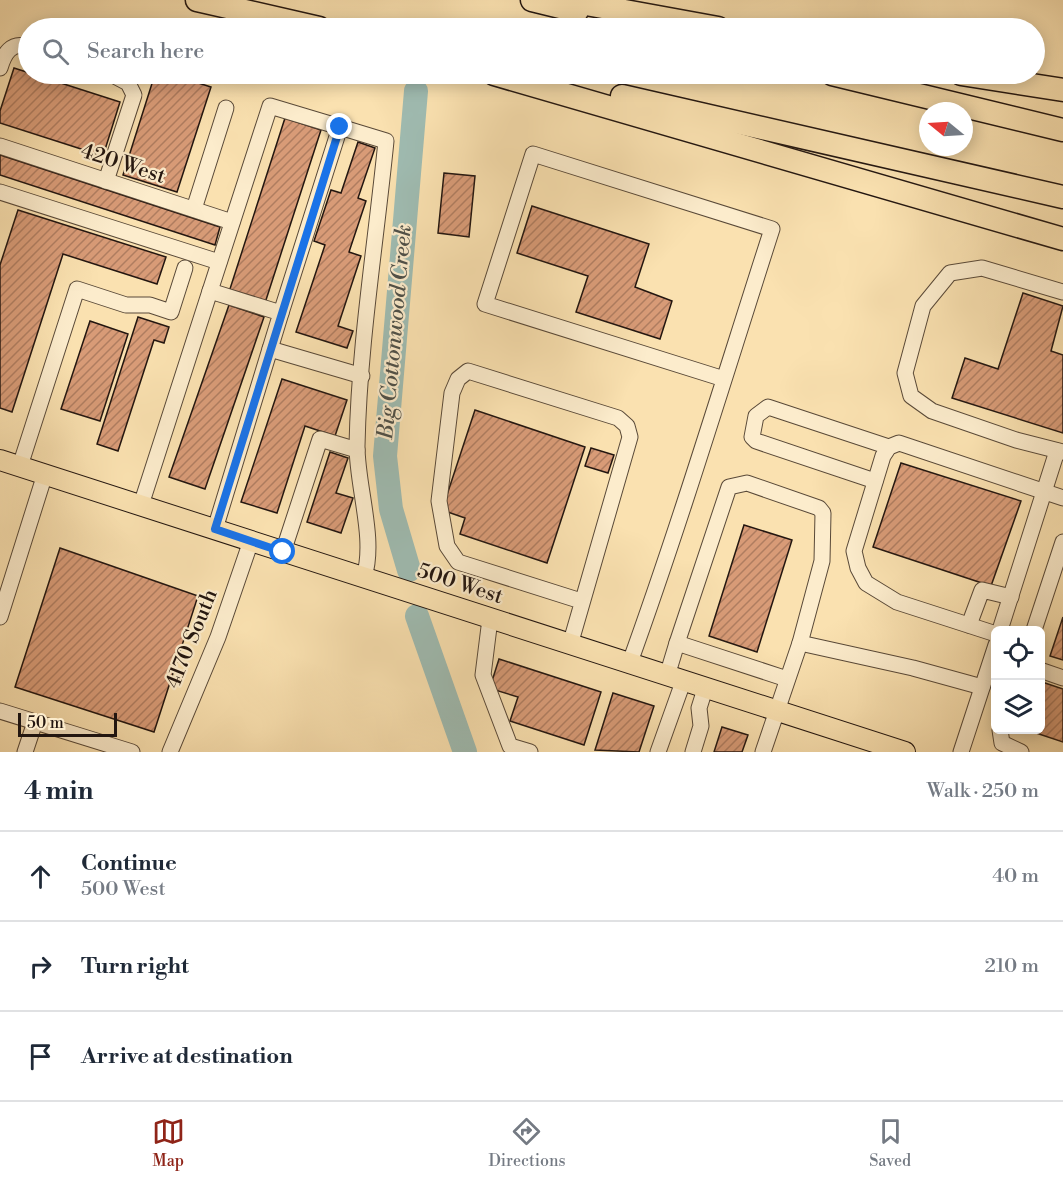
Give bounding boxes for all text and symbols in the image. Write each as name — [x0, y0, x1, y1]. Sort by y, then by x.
search box — [18, 18, 1045, 84]
icon: search — [39, 35, 72, 68]
text: Search here — [87, 38, 204, 65]
north arrow — [919, 102, 973, 156]
route end — [326, 113, 352, 139]
street label: 420 West — [77, 138, 169, 190]
water label: Big Cottonwood Creek — [372, 224, 418, 441]
route start — [269, 538, 295, 564]
street label: 500 West — [414, 558, 507, 610]
street label: 4170 South — [160, 585, 224, 692]
map controls — [991, 626, 1045, 734]
button: locate — [991, 626, 1045, 680]
button: layers — [991, 680, 1045, 734]
scale bar — [18, 710, 117, 738]
text: 50 m — [27, 713, 64, 733]
text: 4 min — [24, 775, 94, 807]
text: Walk · 250 m — [927, 779, 1039, 804]
text: Continue — [81, 850, 177, 877]
icon: ahead — [24, 860, 57, 893]
text: 40 m — [992, 864, 1039, 889]
text: 500 West — [81, 877, 166, 902]
icon: right — [24, 950, 57, 983]
text: Turn right — [81, 953, 189, 980]
text: 210 m — [984, 954, 1039, 979]
icon: arrive — [24, 1040, 57, 1073]
text: Arrive at destination — [81, 1043, 293, 1070]
tab: Map — [152, 1115, 185, 1171]
tab: Directions — [488, 1115, 566, 1171]
tab: Saved — [869, 1115, 911, 1171]

